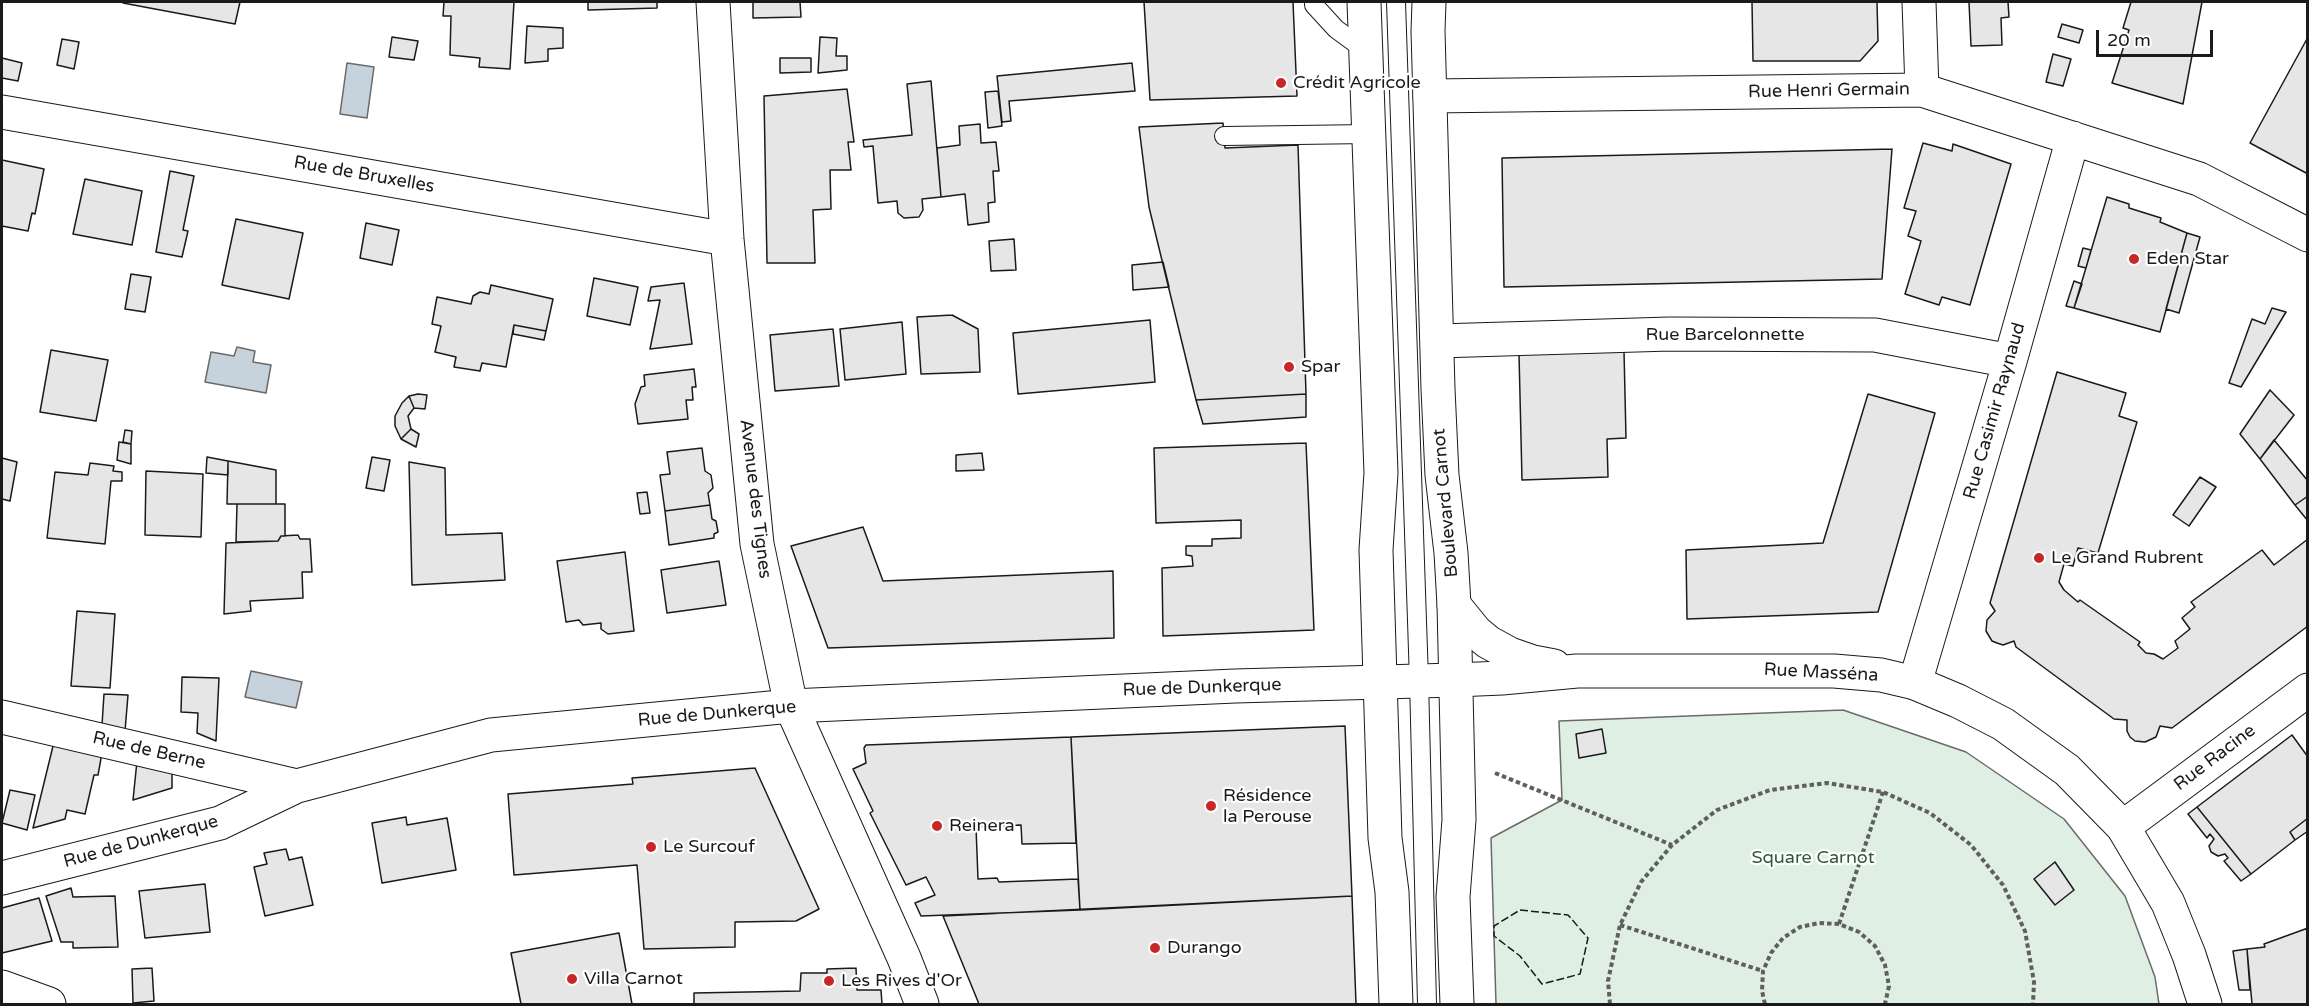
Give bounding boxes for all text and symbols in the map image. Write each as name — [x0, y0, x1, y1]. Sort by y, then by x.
scale bar — [2099, 18, 2216, 56]
text: 20 m — [2107, 29, 2151, 51]
place label: Crédit Agricole — [1293, 72, 1421, 94]
marker: Crédit Agricole — [1274, 76, 1288, 90]
street label: Rue Henri Germain — [1748, 79, 1910, 103]
street label: Rue de Bruxelles — [292, 152, 436, 198]
place label: Eden Star — [2146, 248, 2229, 270]
marker: Eden Star — [2127, 252, 2141, 266]
street label: Rue Casimir Raynaud — [1959, 320, 2031, 502]
street label: Rue Barcelonnette — [1646, 324, 1804, 346]
place label: Spar — [1301, 356, 1340, 378]
marker: Spar — [1282, 360, 1296, 374]
street label: Avenue des Tignes — [735, 418, 775, 580]
street label: Boulevard Carnot — [1429, 428, 1463, 578]
place label: Le Grand Rubrent — [2051, 547, 2203, 569]
marker: Le Grand Rubrent — [2032, 551, 2046, 565]
street label: Rue Masséna — [1763, 659, 1879, 687]
street label: Rue de Dunkerque — [1122, 674, 1282, 702]
street label: Rue de Dunkerque — [637, 696, 797, 732]
street label: Rue Racine — [2170, 720, 2260, 796]
street label: Rue de Berne — [90, 727, 208, 775]
place label: Résidence la Perouse — [1223, 785, 1312, 828]
marker: Résidence la Perouse — [1204, 799, 1218, 813]
street label: Rue de Dunkerque — [61, 811, 221, 873]
place label: Reinera — [949, 815, 1015, 837]
marker: Reinera — [930, 819, 944, 833]
place label: Le Surcouf — [663, 836, 755, 858]
marker: Le Surcouf — [644, 840, 658, 854]
park label: Square Carnot — [1751, 847, 1875, 869]
place label: Durango — [1167, 937, 1242, 959]
marker: Durango — [1148, 941, 1162, 955]
place label: Villa Carnot — [584, 968, 683, 990]
place label: Les Rives d'Or — [841, 970, 962, 992]
marker: Villa Carnot — [565, 972, 579, 986]
marker: Les Rives d'Or — [822, 974, 836, 988]

